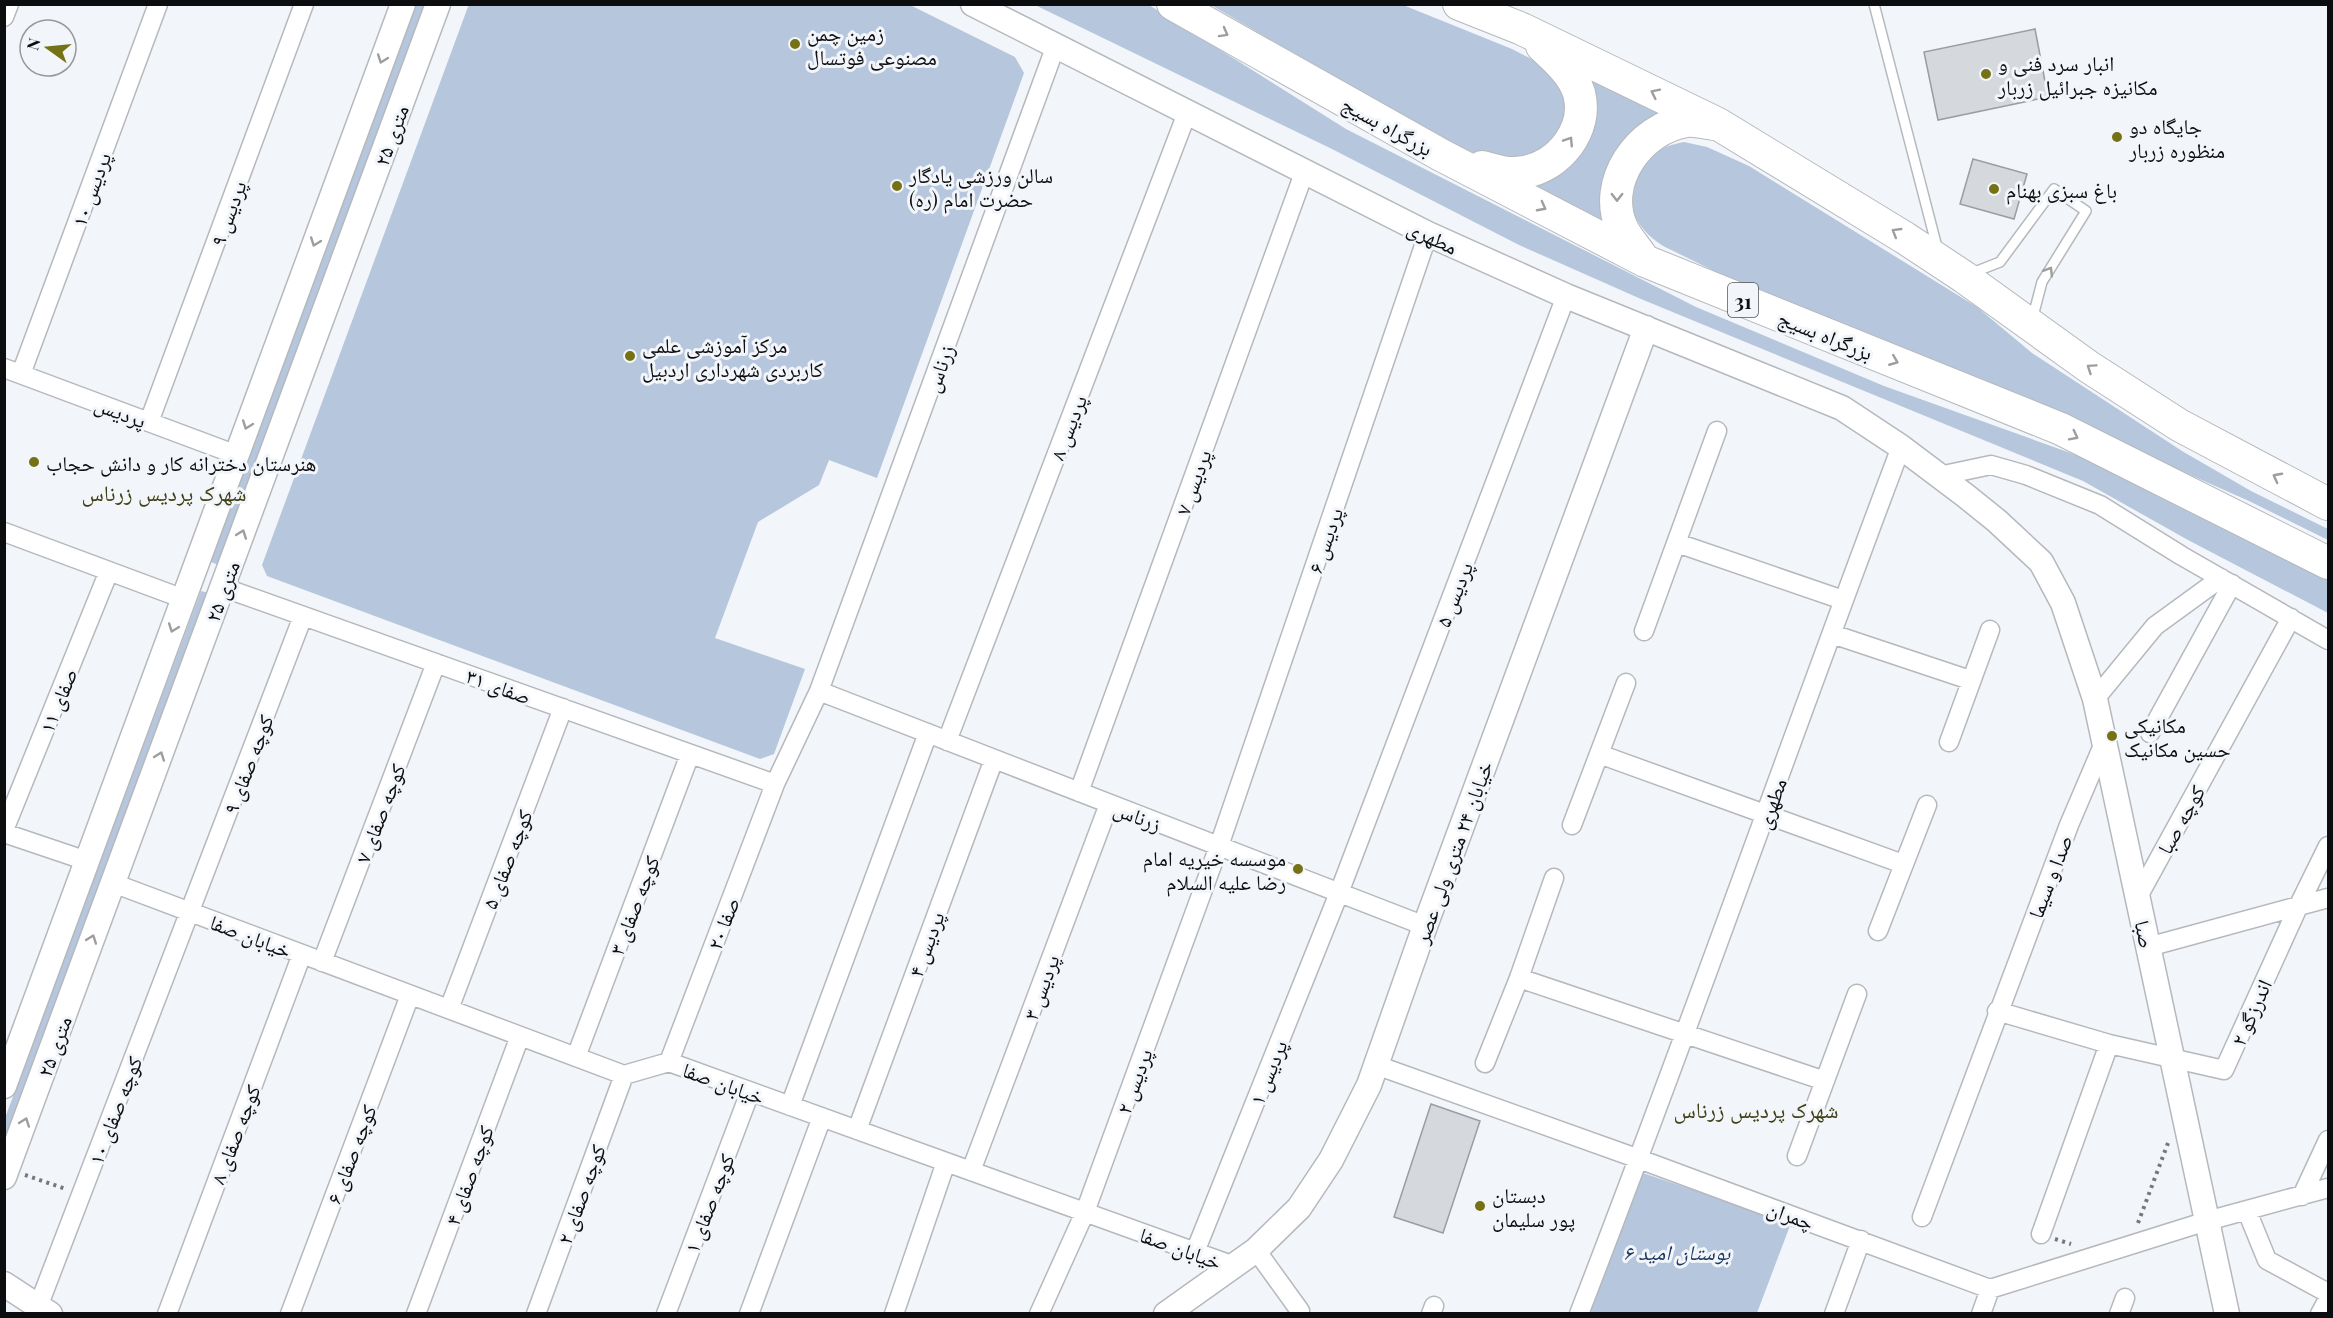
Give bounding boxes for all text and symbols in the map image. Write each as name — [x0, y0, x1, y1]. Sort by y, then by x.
north arrow — [18, 18, 78, 78]
place label: زمین چمن مصنوعی فوتسال — [807, 18, 937, 71]
one-way arrow — [1218, 26, 1228, 37]
text: N — [21, 35, 45, 52]
marker: زمین چمن مصنوعی فوتسال — [788, 37, 802, 51]
place label: انبار سرد فنی و مکانیزه جبرائیل زربار — [1997, 48, 2158, 101]
one-way arrow — [377, 54, 390, 64]
marker: انبار سرد فنی و مکانیزه جبرائیل زربار — [1979, 67, 1993, 81]
street label: بزرگراه بسیج — [1337, 89, 1438, 162]
one-way arrow — [1650, 89, 1661, 101]
street label: ۲۵ متری — [366, 101, 414, 169]
place label: جایگاه دو منظوره زربار — [2128, 111, 2225, 163]
marker: جایگاه دو منظوره زربار — [2110, 130, 2124, 144]
one-way arrow — [1562, 137, 1573, 148]
street label: پردیس ۱۰ — [64, 148, 117, 230]
place label: سالن ورزشی یادگار حضرت امام (ره) — [908, 160, 1053, 214]
place label: باغ سبزی بهنام — [2006, 175, 2117, 205]
street label: پردیس ۹ — [202, 176, 253, 250]
marker: سالن ورزشی یادگار حضرت امام (ره) — [890, 179, 904, 193]
marker: باغ سبزی بهنام — [1987, 182, 2001, 196]
one-way arrow — [1611, 192, 1623, 201]
one-way arrow — [1536, 200, 1547, 212]
street label: مطهری — [1403, 212, 1463, 260]
one-way arrow — [1892, 228, 1902, 240]
one-way arrow — [310, 236, 322, 247]
one-way arrow — [2042, 266, 2053, 277]
road number: 31 — [1728, 283, 1758, 317]
street label: بزرگراه بسیج — [1774, 302, 1877, 367]
place label: مرکز آموزشی علمی کاربردی شهرداری اردبیل — [642, 330, 823, 383]
street label: زرناس — [917, 340, 960, 396]
marker: مرکز آموزشی علمی کاربردی شهرداری اردبیل — [623, 349, 637, 363]
one-way arrow — [1888, 354, 1898, 367]
one-way arrow — [2086, 364, 2097, 375]
street label: پردیس — [91, 388, 151, 434]
street label: پردیس ۸ — [1042, 390, 1093, 464]
one-way arrow — [242, 419, 255, 430]
one-way arrow — [2068, 428, 2079, 440]
street label: پردیس ۷ — [1167, 445, 1218, 519]
place label: هنرستان دخترانه کار و دانش حجاب — [46, 448, 316, 477]
marker: هنرستان دخترانه کار و دانش حجاب — [27, 455, 41, 469]
one-way arrow — [2273, 473, 2283, 484]
district label: شهرک پردیس زرناس — [82, 477, 246, 507]
street label: پردیس ۶ — [1300, 503, 1349, 577]
one-way arrow — [235, 529, 248, 540]
street label: ۲۵ متری — [197, 557, 245, 625]
street label: پردیس ۵ — [1428, 557, 1479, 631]
one-way arrow — [168, 622, 180, 633]
street label: صفای ۳۱ — [463, 660, 535, 710]
street label: صفای ۱۱ — [31, 664, 83, 736]
street label: کوچه صفای ۹ — [215, 710, 279, 818]
place label: مکانیکی حسین مکانیک — [2124, 710, 2231, 763]
marker: مکانیکی حسین مکانیک — [2105, 729, 2119, 743]
one-way arrow — [153, 751, 165, 762]
street label: خیابان ۲۴ متری ولی عصر — [1406, 757, 1499, 948]
street label: کوچه صفای ۷ — [347, 759, 411, 867]
street label: مطهری — [1748, 774, 1792, 832]
street label: کوچه صبا — [2150, 779, 2210, 858]
street label: زرناس — [1110, 793, 1166, 838]
street label: کوچه صفای ۵ — [474, 805, 538, 913]
street label: صدا و سیما — [2020, 830, 2078, 922]
place label: موسسه خیریه امام رضا علیه السلام — [1143, 843, 1286, 897]
street label: کوچه صفای ۳ — [601, 851, 665, 959]
marker: موسسه خیریه امام رضا علیه السلام — [1291, 862, 1305, 876]
street label: صفا ۲۰ — [699, 893, 745, 953]
street label: خیابان صفا — [206, 907, 296, 963]
street label: پردیس ۴ — [900, 907, 951, 981]
street label: صبا — [2130, 918, 2162, 950]
one-way arrow — [85, 934, 98, 945]
street label: پردیس ۳ — [1015, 950, 1066, 1024]
street label: اندرزگو ۲ — [2223, 974, 2277, 1050]
street label: ۲۵ متری — [29, 1012, 77, 1080]
street label: پردیس ۱ — [1241, 1035, 1294, 1109]
street label: پردیس ۲ — [1108, 1044, 1159, 1118]
street label: کوچه صفای ۱۰ — [81, 1052, 148, 1168]
street label: خیابان صفا — [679, 1054, 769, 1110]
street label: کوچه صفای ۸ — [202, 1080, 266, 1188]
district label: شهرک پردیس زرناس — [1674, 1094, 1838, 1124]
street label: کوچه صفای ۶ — [318, 1100, 382, 1208]
one-way arrow — [17, 1117, 30, 1128]
street label: کوچه صفای ۴ — [437, 1121, 499, 1229]
street label: کوچه صفای ۲ — [549, 1140, 611, 1248]
street label: کوچه صفای ۱ — [676, 1149, 740, 1257]
place label: دبستان پور سلیمان — [1492, 1180, 1575, 1232]
street label: چمران — [1764, 1193, 1818, 1235]
marker: دبستان پور سلیمان — [1473, 1199, 1487, 1213]
street label: خیابان صفا — [1136, 1219, 1226, 1275]
park label: بوستان امید ۶ — [1624, 1237, 1731, 1266]

